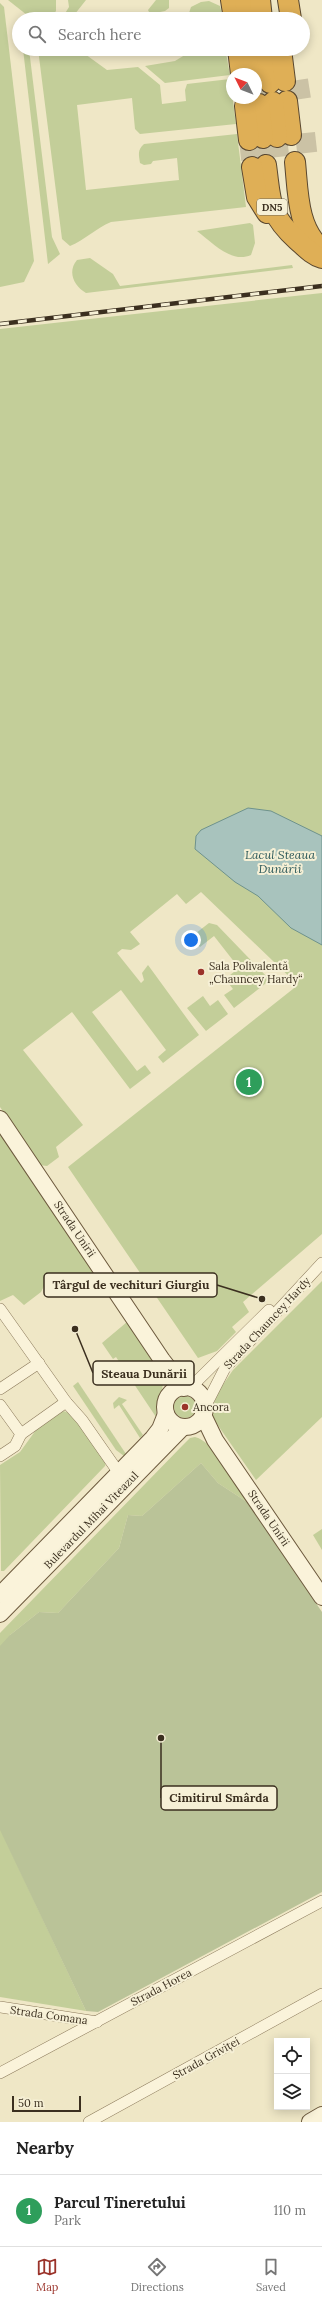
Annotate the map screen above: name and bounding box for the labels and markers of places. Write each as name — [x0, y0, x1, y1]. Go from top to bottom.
place label: Sala Polivalentă „Chauncey Hardy“ — [209, 959, 303, 986]
marker: Sala Polivalentă „Chauncey Hardy“ — [196, 967, 206, 977]
pin: 1 — [236, 1067, 262, 1097]
callout: Târgul de vechituri Giurgiu — [44, 1273, 217, 1297]
callout: Steaua Dunării — [93, 1361, 194, 1385]
place label: Ancora — [192, 1400, 229, 1414]
marker: Ancora — [180, 1402, 190, 1412]
callout: Cimitirul Smârda — [161, 1786, 277, 1810]

